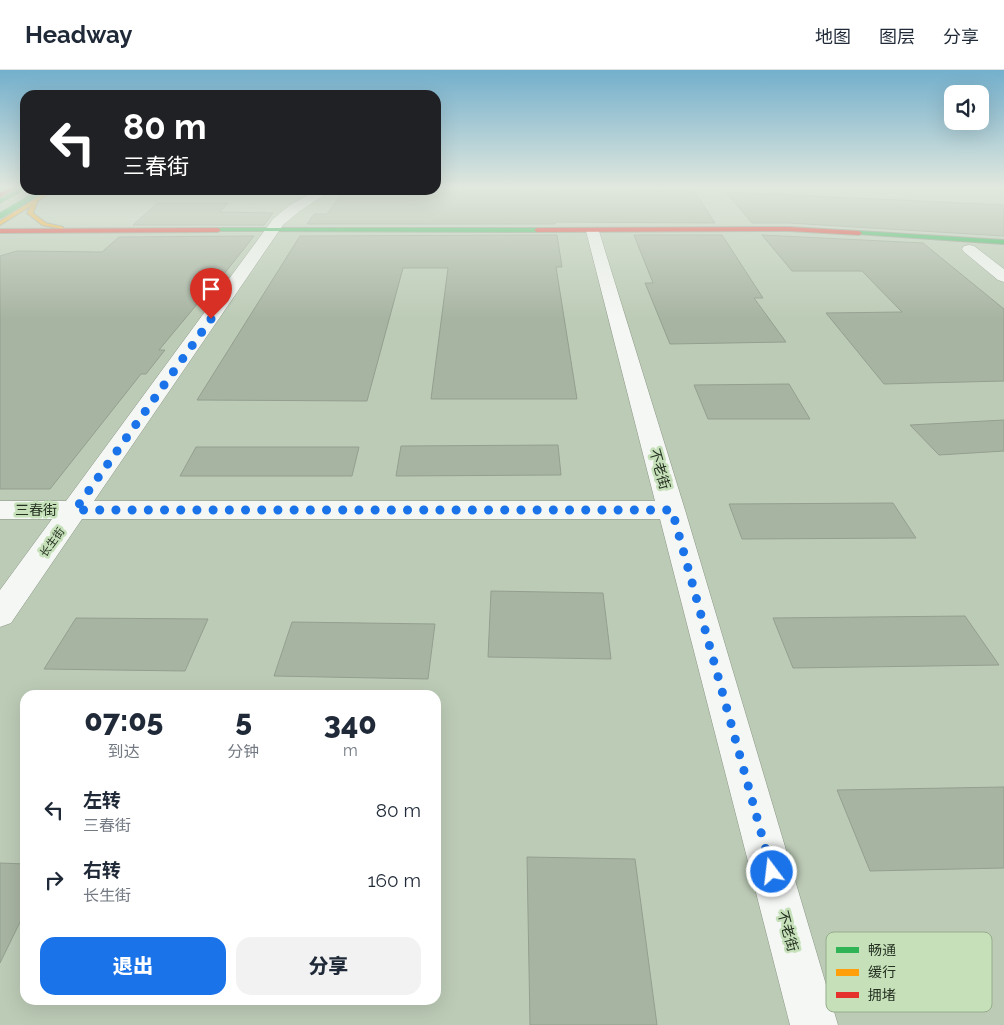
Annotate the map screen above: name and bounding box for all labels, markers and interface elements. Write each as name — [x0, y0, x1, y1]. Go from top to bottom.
text: Headway — [25, 20, 133, 49]
text: 地图 — [815, 26, 851, 47]
text: 图层 — [879, 26, 915, 47]
text: 分享 — [943, 26, 979, 47]
map controls — [944, 85, 989, 130]
button: sound — [944, 85, 989, 130]
text: 80 m — [123, 106, 207, 147]
icon: left — [40, 110, 105, 175]
text: 三春街 — [123, 153, 189, 179]
pin — [190, 268, 232, 319]
icon: arrive — [197, 275, 225, 303]
street label: 不老街 — [647, 447, 673, 491]
street label: 三春街 — [15, 502, 57, 518]
street label: 长生街 — [37, 525, 67, 559]
text: 07:05 — [84, 703, 163, 738]
text: 5 — [235, 703, 252, 738]
text: 340 — [324, 706, 377, 741]
text: m — [343, 741, 358, 760]
text: 到达 — [108, 742, 140, 761]
text: 分钟 — [228, 742, 260, 761]
text: 左转 — [83, 789, 121, 811]
icon: left — [40, 796, 68, 824]
text: 80 m — [376, 799, 421, 821]
text: 三春街 — [83, 816, 131, 835]
position arrow — [745, 845, 797, 897]
text: 右转 — [83, 859, 121, 881]
icon: right — [40, 866, 68, 894]
text: 160 m — [367, 869, 421, 891]
text: 长生街 — [83, 886, 131, 905]
street label: 不老街 — [775, 909, 801, 953]
legend — [826, 932, 992, 1012]
button: 退出 — [40, 937, 226, 995]
button: 分享 — [236, 937, 421, 995]
text: 畅通 — [868, 942, 896, 958]
text: 缓行 — [868, 964, 896, 980]
text: 拥堵 — [868, 987, 896, 1003]

